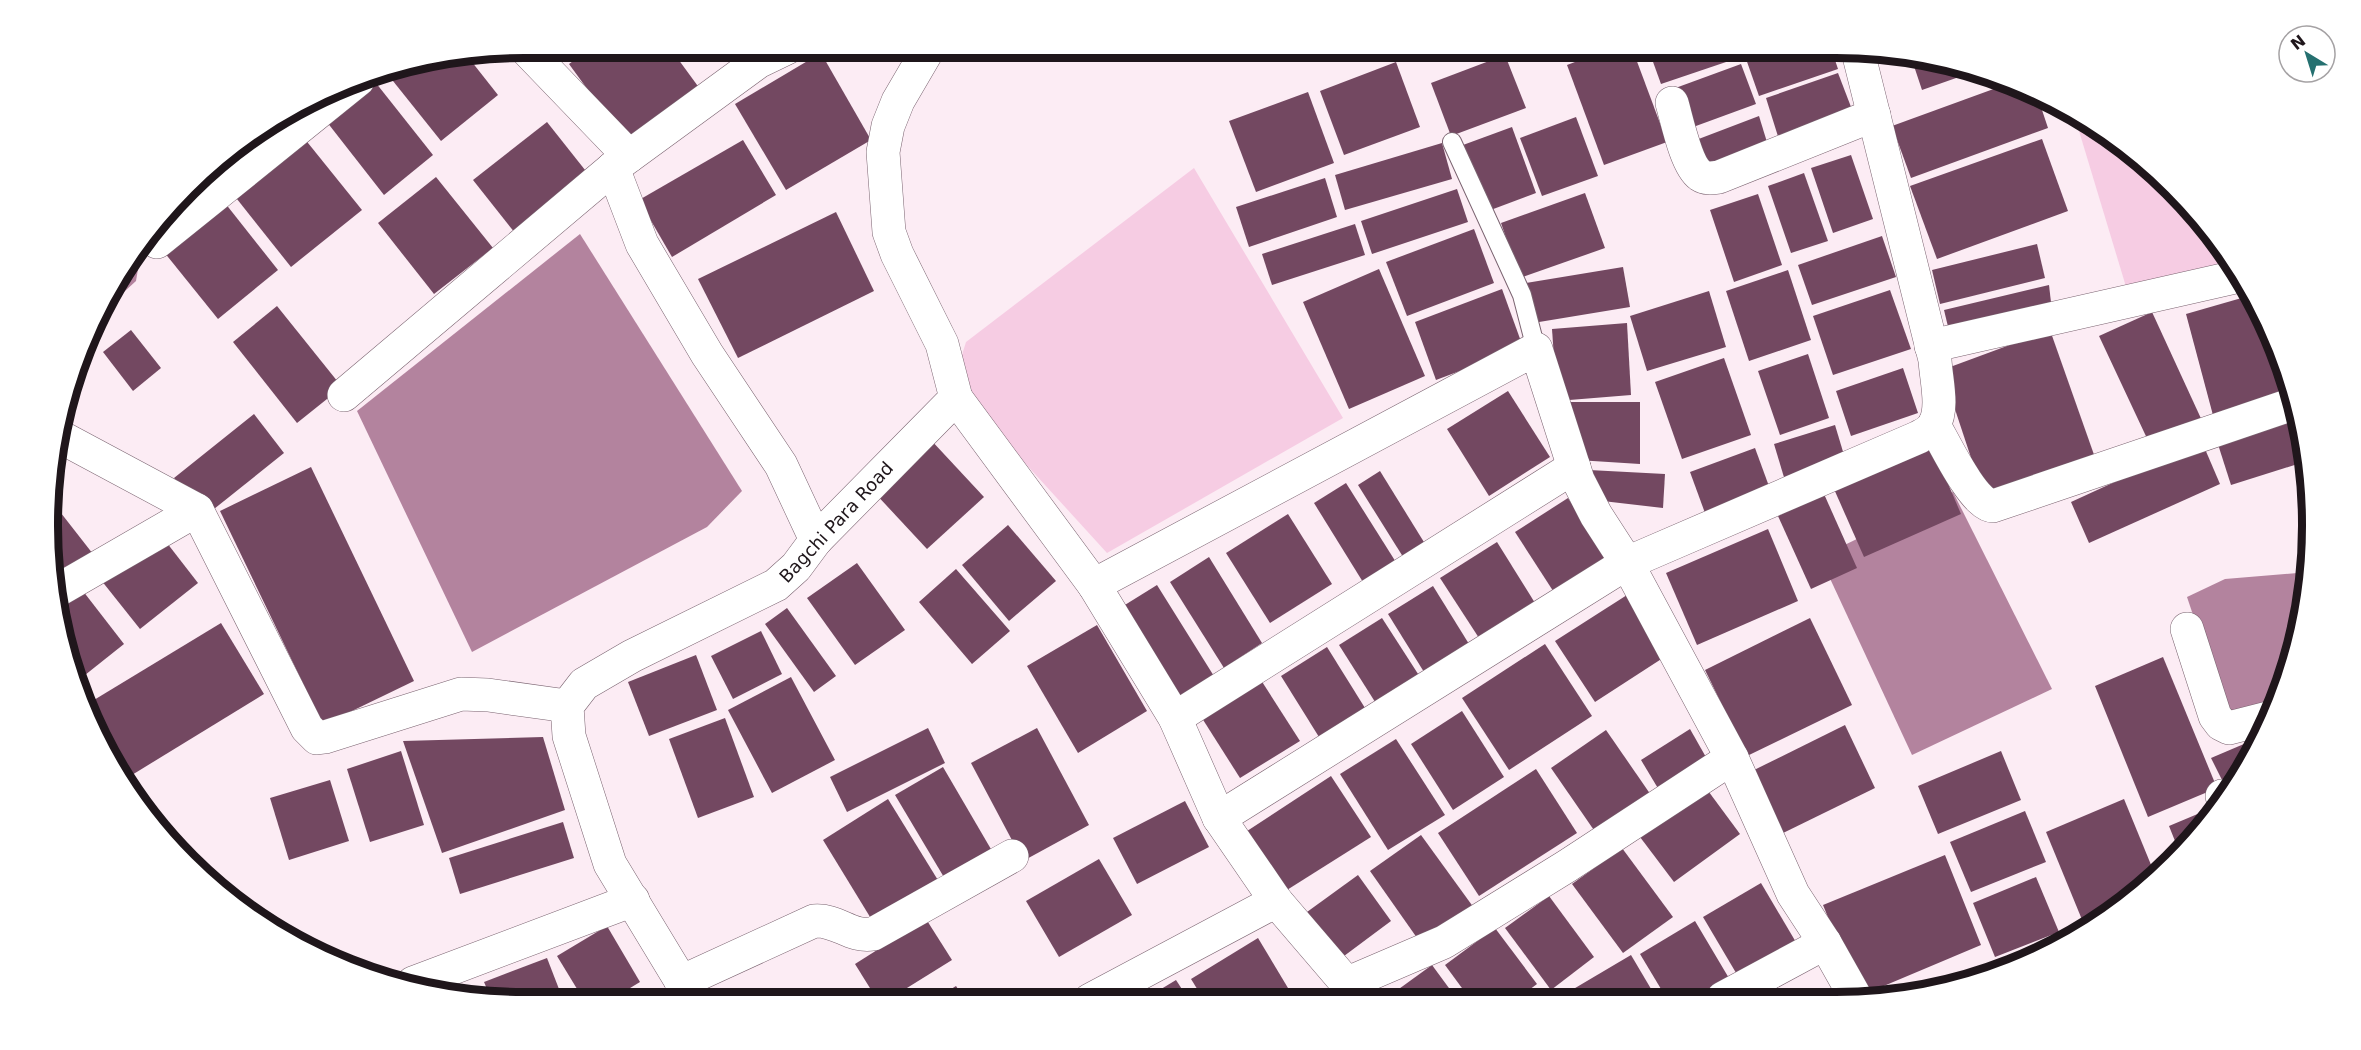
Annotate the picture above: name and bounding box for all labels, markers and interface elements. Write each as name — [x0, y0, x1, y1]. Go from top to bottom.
north arrow — [2277, 24, 2337, 84]
text: N — [2287, 31, 2309, 54]
street label: Bagchi Para Road — [775, 457, 897, 587]

